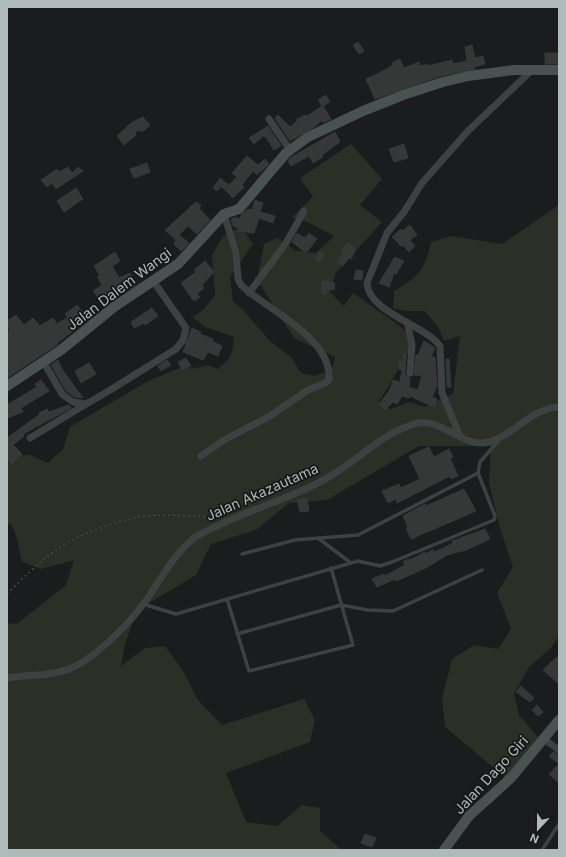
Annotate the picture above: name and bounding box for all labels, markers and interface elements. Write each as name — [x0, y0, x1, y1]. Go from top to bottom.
street label: Jalan Dalem Wangi — [63, 244, 174, 333]
street label: Jalan Akazautama — [203, 459, 321, 524]
street label: Jalan Dago Giri — [450, 732, 531, 817]
north arrow — [518, 809, 558, 849]
text: N — [528, 830, 541, 846]

